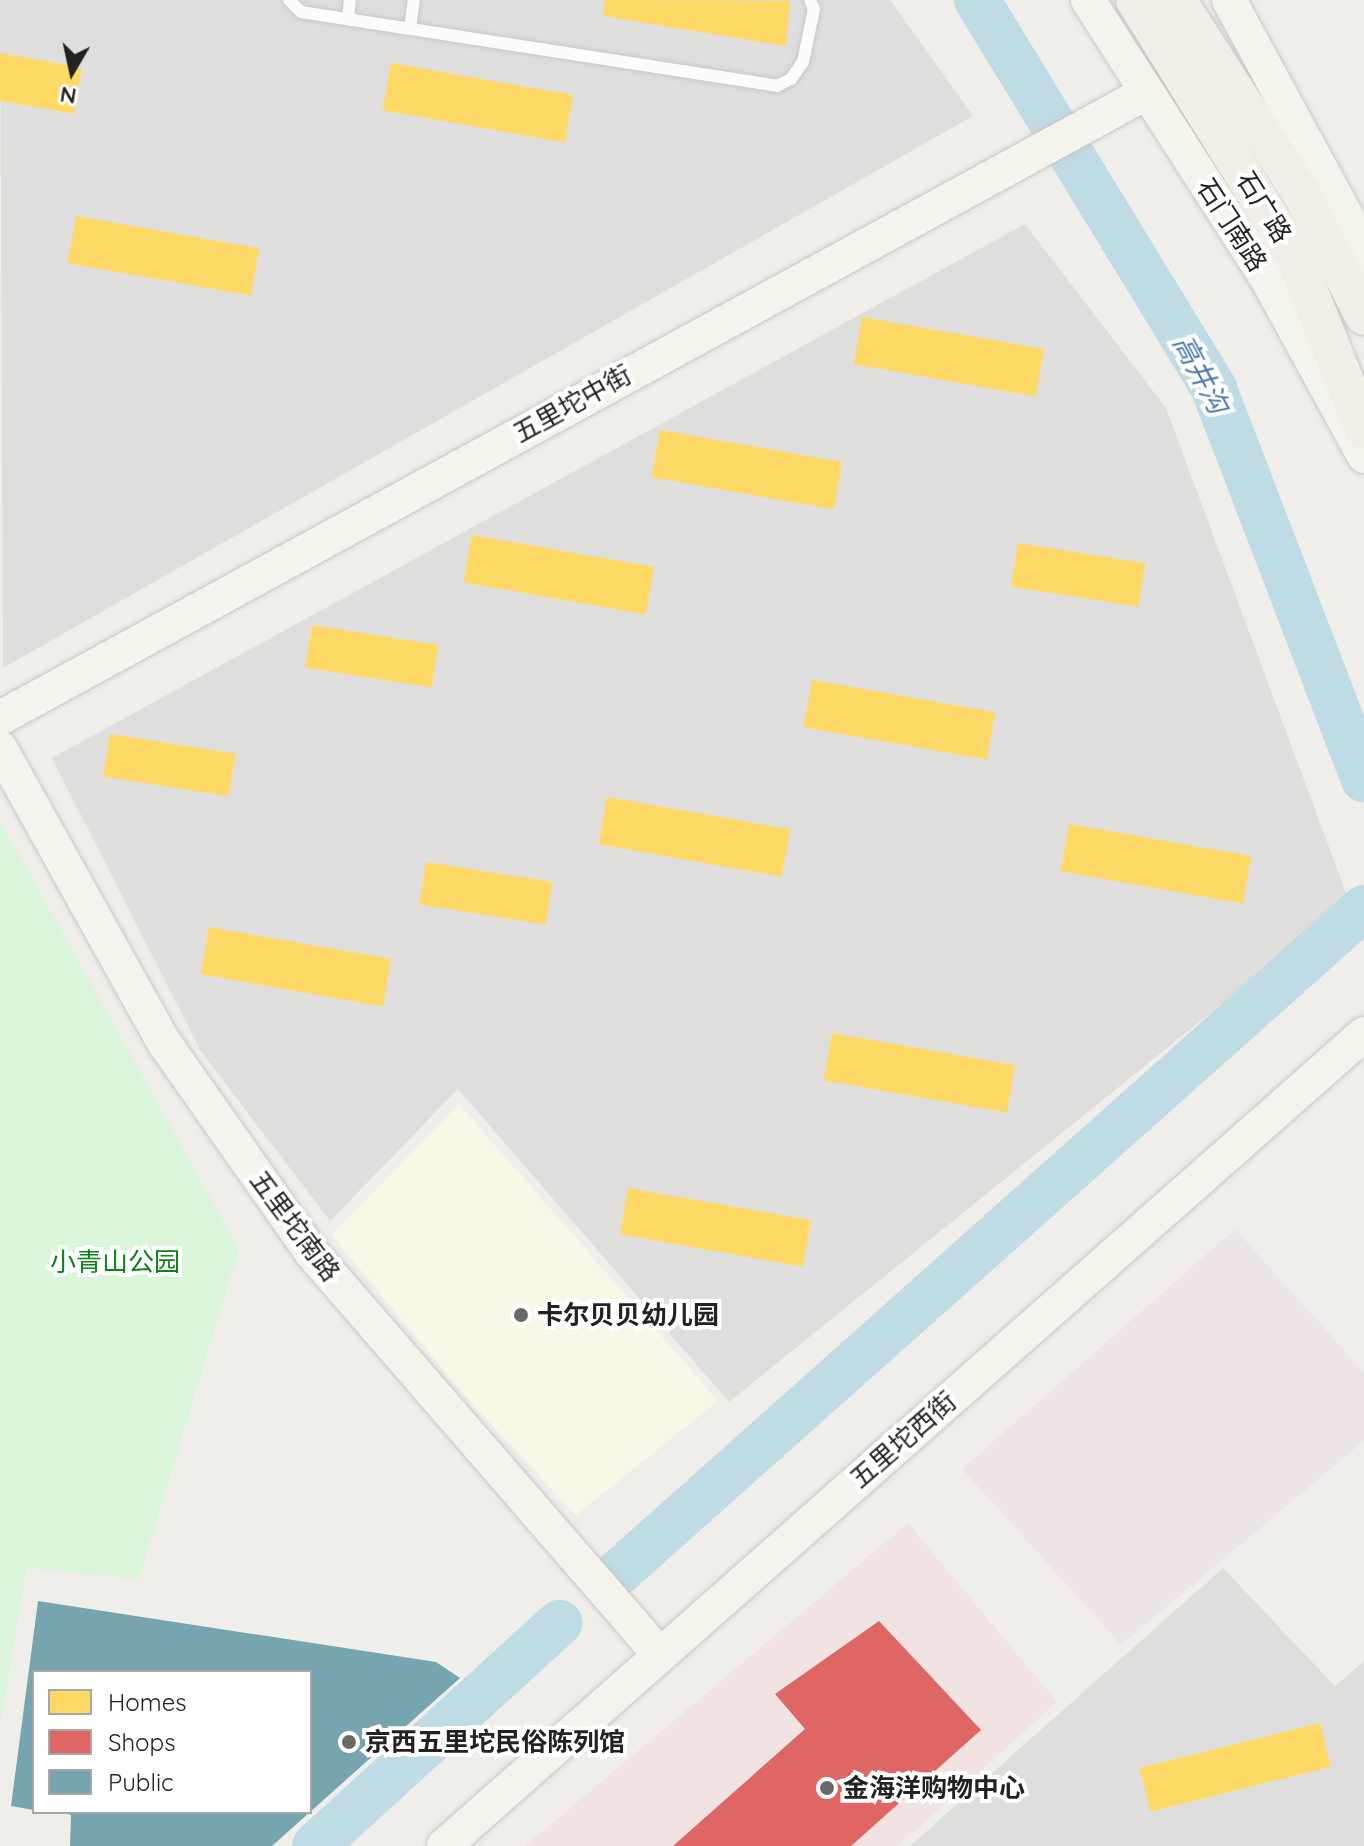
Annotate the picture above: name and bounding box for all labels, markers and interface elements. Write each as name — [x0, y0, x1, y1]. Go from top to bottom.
north arrow — [32, 32, 112, 112]
text: N — [58, 81, 78, 111]
street label: 石广路 — [1230, 166, 1298, 248]
street label: 石门南路 — [1191, 173, 1273, 277]
water label: 高井沟 — [1166, 329, 1236, 419]
street label: 五里坨中街 — [508, 359, 636, 449]
street label: 五里坨南路 — [243, 1165, 347, 1287]
park label: 小青山公园 — [50, 1246, 180, 1278]
place label: 卡尔贝贝幼儿园 — [537, 1299, 719, 1331]
marker: 卡尔贝贝幼儿园 — [512, 1306, 530, 1324]
street label: 五里坨西街 — [844, 1386, 962, 1494]
legend — [32, 1670, 312, 1814]
text: Homes — [108, 1687, 186, 1717]
place label: 京西五里坨民俗陈列馆 — [365, 1726, 625, 1758]
text: Shops — [108, 1727, 175, 1757]
marker: 京西五里坨民俗陈列馆 — [340, 1733, 358, 1751]
text: Public — [108, 1767, 173, 1797]
place label: 金海洋购物中心 — [843, 1772, 1025, 1804]
marker: 金海洋购物中心 — [818, 1779, 836, 1797]

